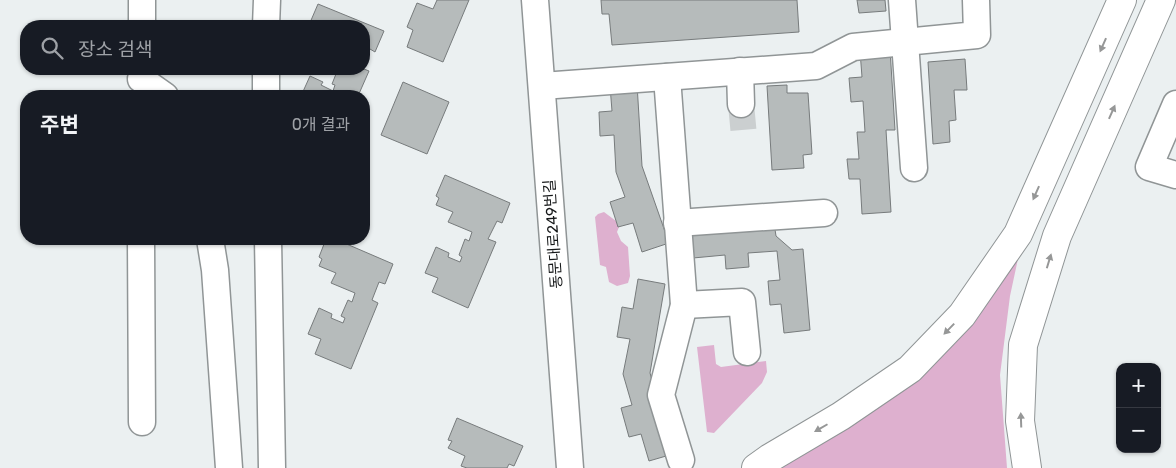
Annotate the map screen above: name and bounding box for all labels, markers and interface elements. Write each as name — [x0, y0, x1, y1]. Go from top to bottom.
search box — [20, 20, 370, 75]
icon: search — [38, 34, 66, 62]
text: 장소 검색 — [78, 38, 153, 61]
one-way arrow — [1098, 38, 1106, 52]
one-way arrow — [1108, 105, 1116, 119]
text: 주변 — [40, 112, 79, 137]
text: 0개 결과 — [292, 115, 350, 134]
street label: 동문대로249번길 — [540, 179, 566, 289]
one-way arrow — [1032, 186, 1040, 200]
one-way arrow — [1045, 254, 1053, 269]
one-way arrow — [943, 323, 955, 335]
map controls — [1116, 363, 1161, 453]
button: + — [1116, 363, 1161, 408]
button: − — [1116, 408, 1161, 453]
one-way arrow — [1017, 411, 1025, 427]
one-way arrow — [814, 424, 829, 432]

